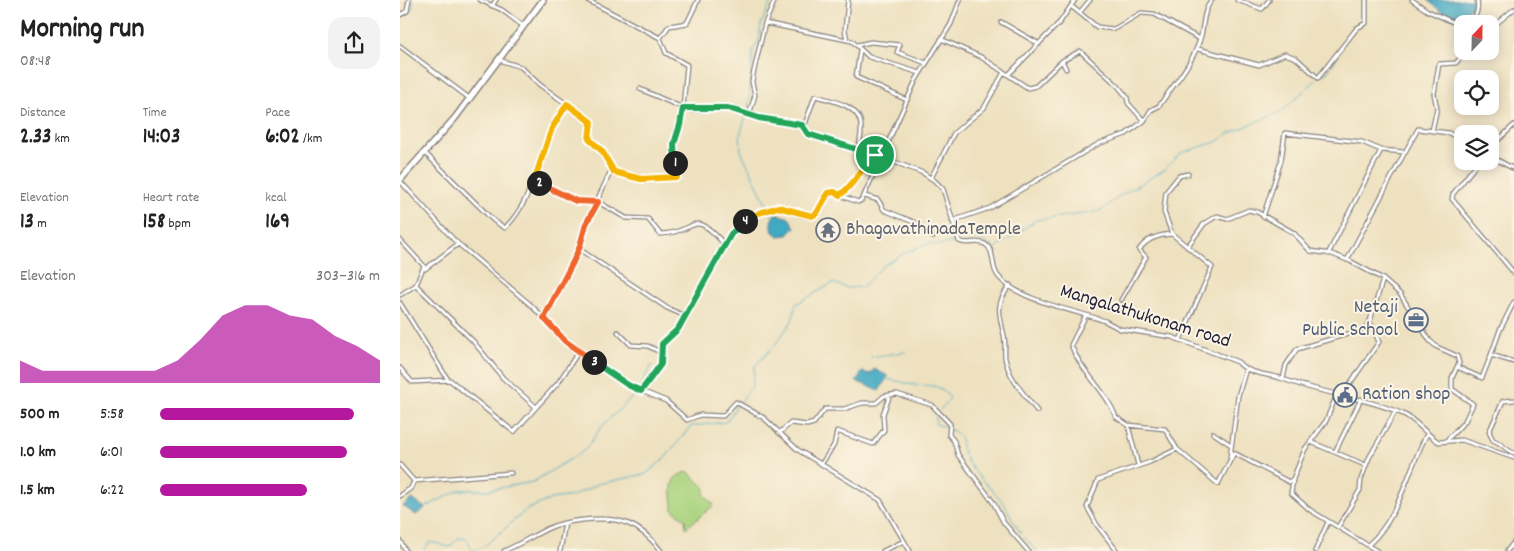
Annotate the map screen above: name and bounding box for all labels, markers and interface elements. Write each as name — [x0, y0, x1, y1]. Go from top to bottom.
text: Morning run — [20, 11, 144, 51]
north arrow — [1454, 15, 1499, 60]
map controls — [1454, 15, 1499, 170]
button: share — [328, 17, 380, 69]
text: 08:48 — [20, 50, 51, 73]
button: locate — [1454, 70, 1499, 115]
text: Distance — [20, 103, 66, 123]
text: Time — [143, 103, 167, 123]
text: Pace — [265, 103, 290, 123]
text: 2.33 — [20, 123, 51, 153]
text: 14:03 — [143, 123, 180, 153]
text: 6:02 — [265, 123, 300, 153]
button: layers — [1454, 125, 1499, 170]
text: km — [51, 129, 70, 149]
text: /km — [300, 129, 322, 149]
pin — [854, 134, 896, 176]
icon: arrive — [861, 141, 889, 169]
pin: 1 — [662, 150, 688, 176]
text: 1 — [674, 153, 677, 173]
pin: 2 — [526, 170, 552, 196]
text: 2 — [536, 173, 543, 193]
text: Elevation — [20, 188, 69, 208]
text: Heart rate — [143, 188, 199, 208]
text: kcal — [265, 188, 287, 208]
text: 13 — [20, 208, 34, 238]
text: 158 — [143, 208, 165, 238]
text: 169 — [265, 208, 290, 238]
pin: 4 — [732, 208, 758, 234]
text: 4 — [743, 211, 748, 231]
text: m — [34, 214, 47, 234]
text: bpm — [165, 214, 191, 234]
place label: BhagavathinadaTemple — [846, 216, 1021, 244]
temple icon: BhagavathinadaTemple — [815, 217, 841, 243]
text: Elevation — [20, 265, 76, 288]
text: 303–316 m — [316, 265, 380, 288]
street label: Mangalathukonam road — [1056, 278, 1234, 356]
place label: Netaji Public School — [1302, 294, 1398, 345]
office icon: Netaji Public School — [1403, 307, 1429, 333]
pin: 3 — [582, 350, 606, 374]
text: 3 — [591, 352, 598, 372]
place label: Ration shop — [1362, 381, 1451, 409]
public building icon: Ration shop — [1332, 382, 1358, 408]
text: 500 m — [20, 403, 60, 426]
text: 5:58 — [100, 403, 124, 426]
text: 1.0 km — [20, 441, 56, 464]
text: 6:01 — [100, 441, 123, 464]
text: 1.5 km — [20, 479, 55, 502]
text: 6:22 — [100, 479, 124, 502]

